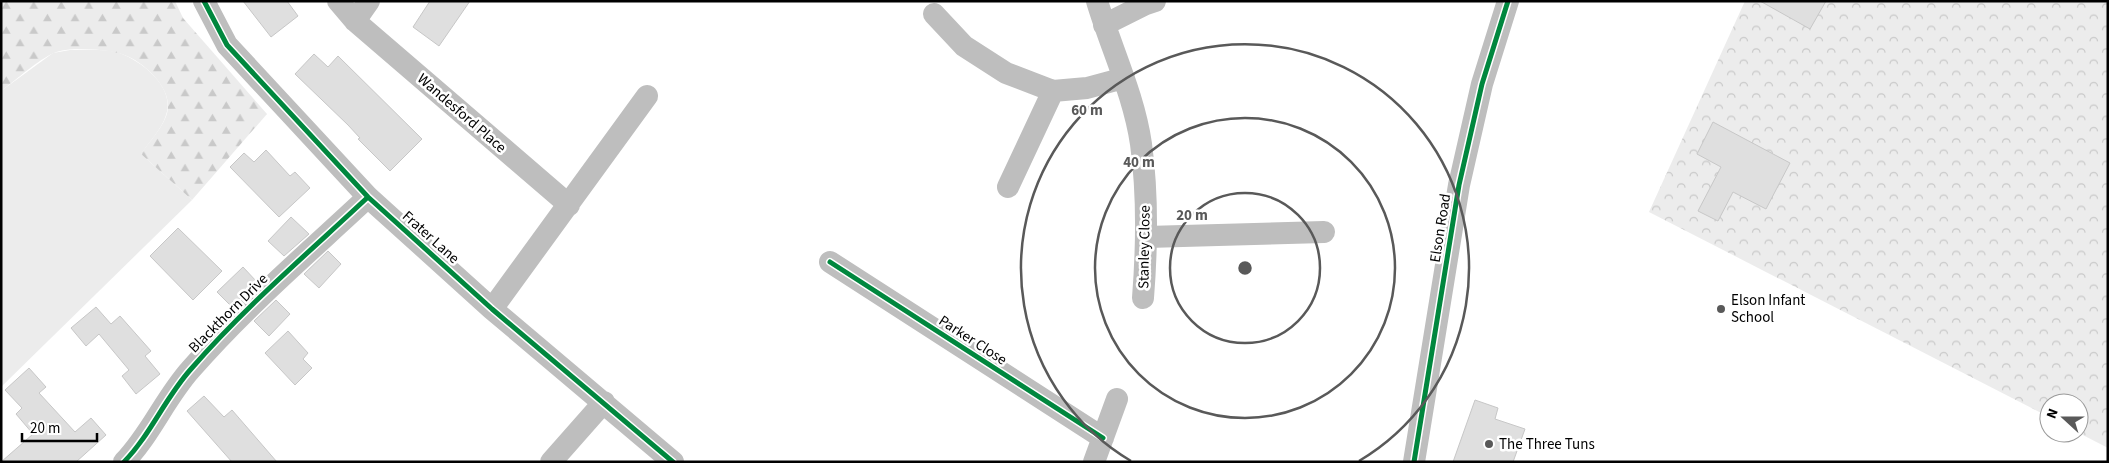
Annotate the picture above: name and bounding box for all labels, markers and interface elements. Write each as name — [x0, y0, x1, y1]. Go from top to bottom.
street label: Wandesford Place — [413, 69, 511, 158]
text: 60 m — [1071, 100, 1103, 121]
text: 40 m — [1123, 152, 1155, 173]
street label: Elson Road — [1425, 192, 1456, 264]
street label: Stanley Close — [1133, 205, 1156, 289]
text: 20 m — [1176, 205, 1208, 226]
street label: Frater Lane — [398, 206, 464, 269]
centre of rings — [1236, 259, 1254, 277]
street label: Blackthorn Drive — [184, 269, 273, 358]
place label: Elson Infant School — [1731, 290, 1805, 328]
marker: Elson Infant School — [1715, 303, 1727, 315]
street label: Parker Close — [934, 310, 1011, 370]
north arrow — [2039, 393, 2089, 443]
text: N — [2042, 406, 2064, 422]
scale bar — [22, 410, 98, 442]
text: 20 m — [30, 418, 60, 439]
place label: The Three Tuns — [1499, 434, 1595, 455]
marker: The Three Tuns — [1483, 438, 1495, 450]

